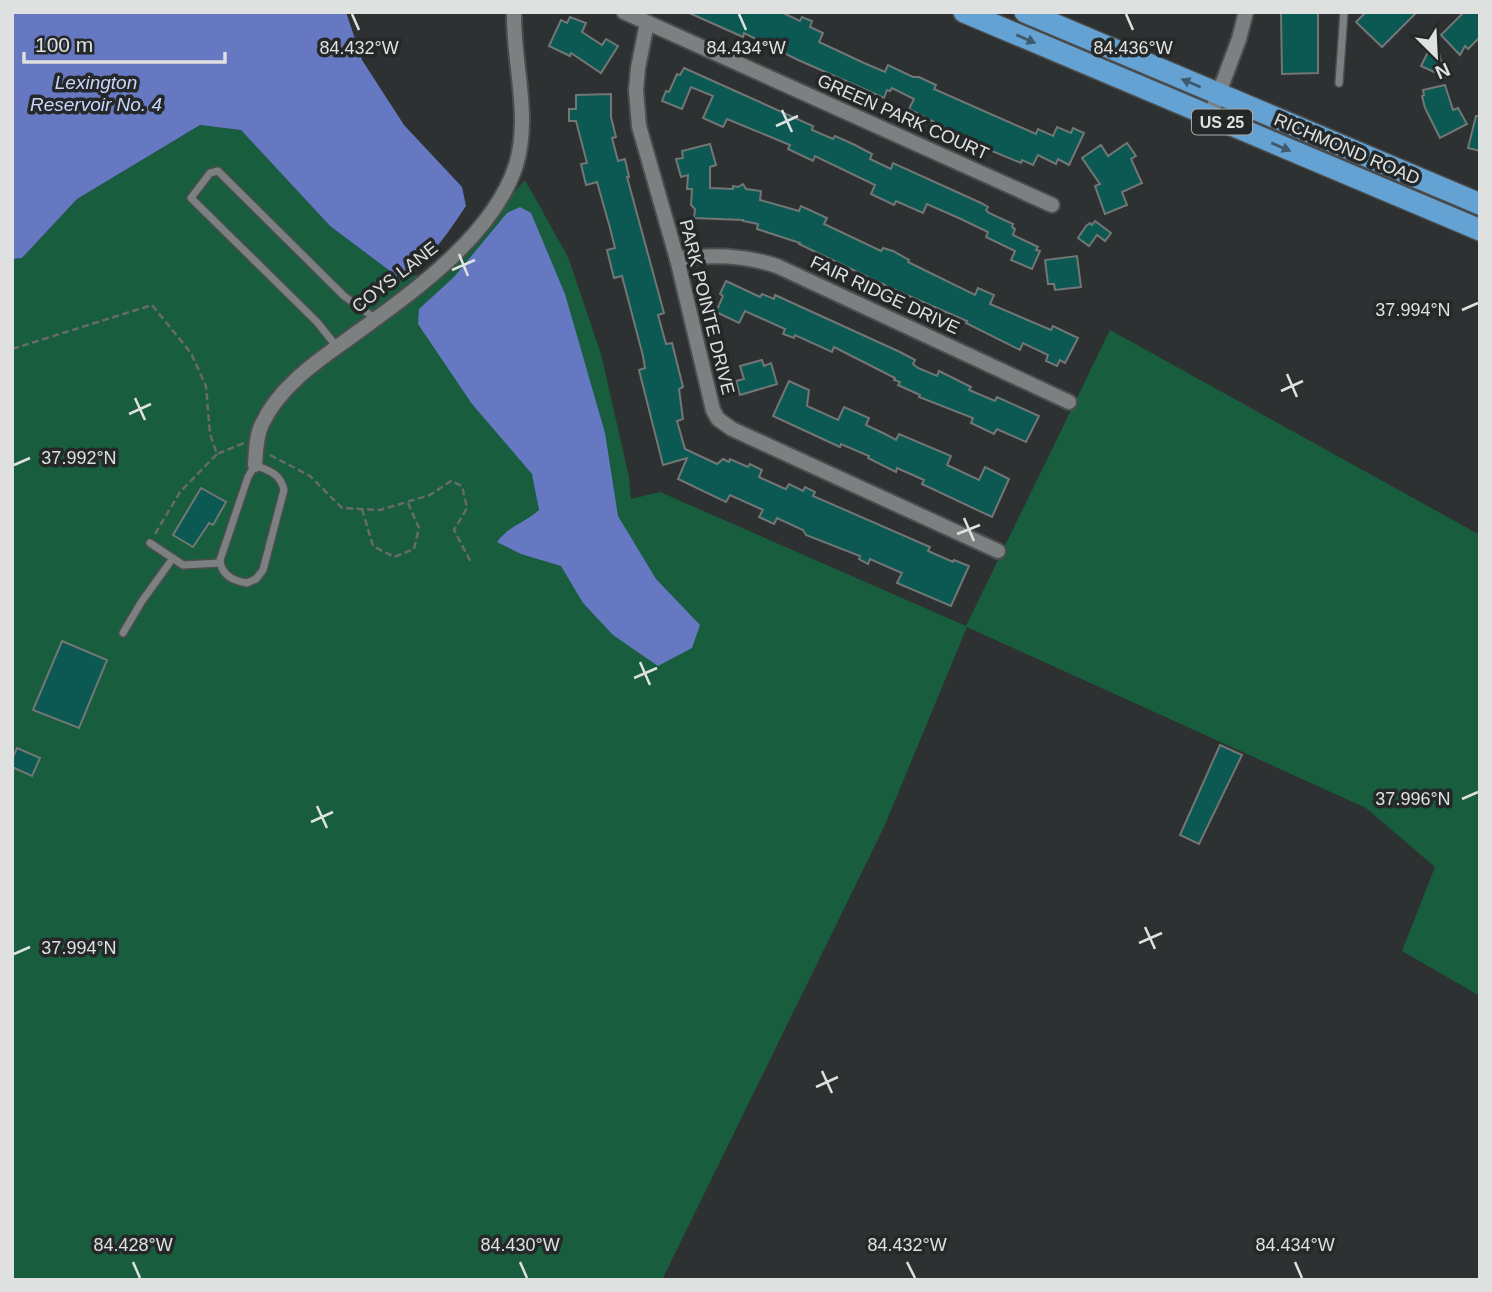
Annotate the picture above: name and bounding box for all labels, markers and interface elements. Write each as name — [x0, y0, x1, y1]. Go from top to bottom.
scale bar — [24, 21, 226, 65]
north arrow — [1401, 21, 1471, 91]
text: 100 m — [35, 33, 93, 56]
one-way arrow — [1016, 34, 1037, 45]
text: 84.432°W — [319, 38, 399, 58]
text: 84.434°W — [706, 38, 786, 58]
text: 84.436°W — [1093, 38, 1173, 58]
text: N — [1432, 59, 1453, 83]
street label: GREEN PARK COURT — [814, 70, 992, 164]
water label: Lexington Reservoir No. 4 — [30, 72, 162, 115]
one-way arrow — [1181, 77, 1201, 89]
street label: RICHMOND ROAD — [1271, 109, 1423, 189]
road number: US 25 — [1192, 110, 1252, 134]
one-way arrow — [1271, 141, 1292, 152]
street label: PARK POINTE DRIVE — [676, 217, 738, 397]
street label: COYS LANE — [348, 237, 442, 317]
street label: FAIR RIDGE DRIVE — [807, 252, 963, 338]
text: 37.994°N — [1375, 300, 1451, 320]
text: 37.992°N — [41, 448, 117, 468]
text: 37.996°N — [1375, 789, 1451, 809]
text: 37.994°N — [41, 938, 117, 958]
text: 84.428°W — [93, 1235, 173, 1255]
text: 84.430°W — [480, 1235, 560, 1255]
text: 84.432°W — [867, 1235, 947, 1255]
text: 84.434°W — [1255, 1235, 1335, 1255]

